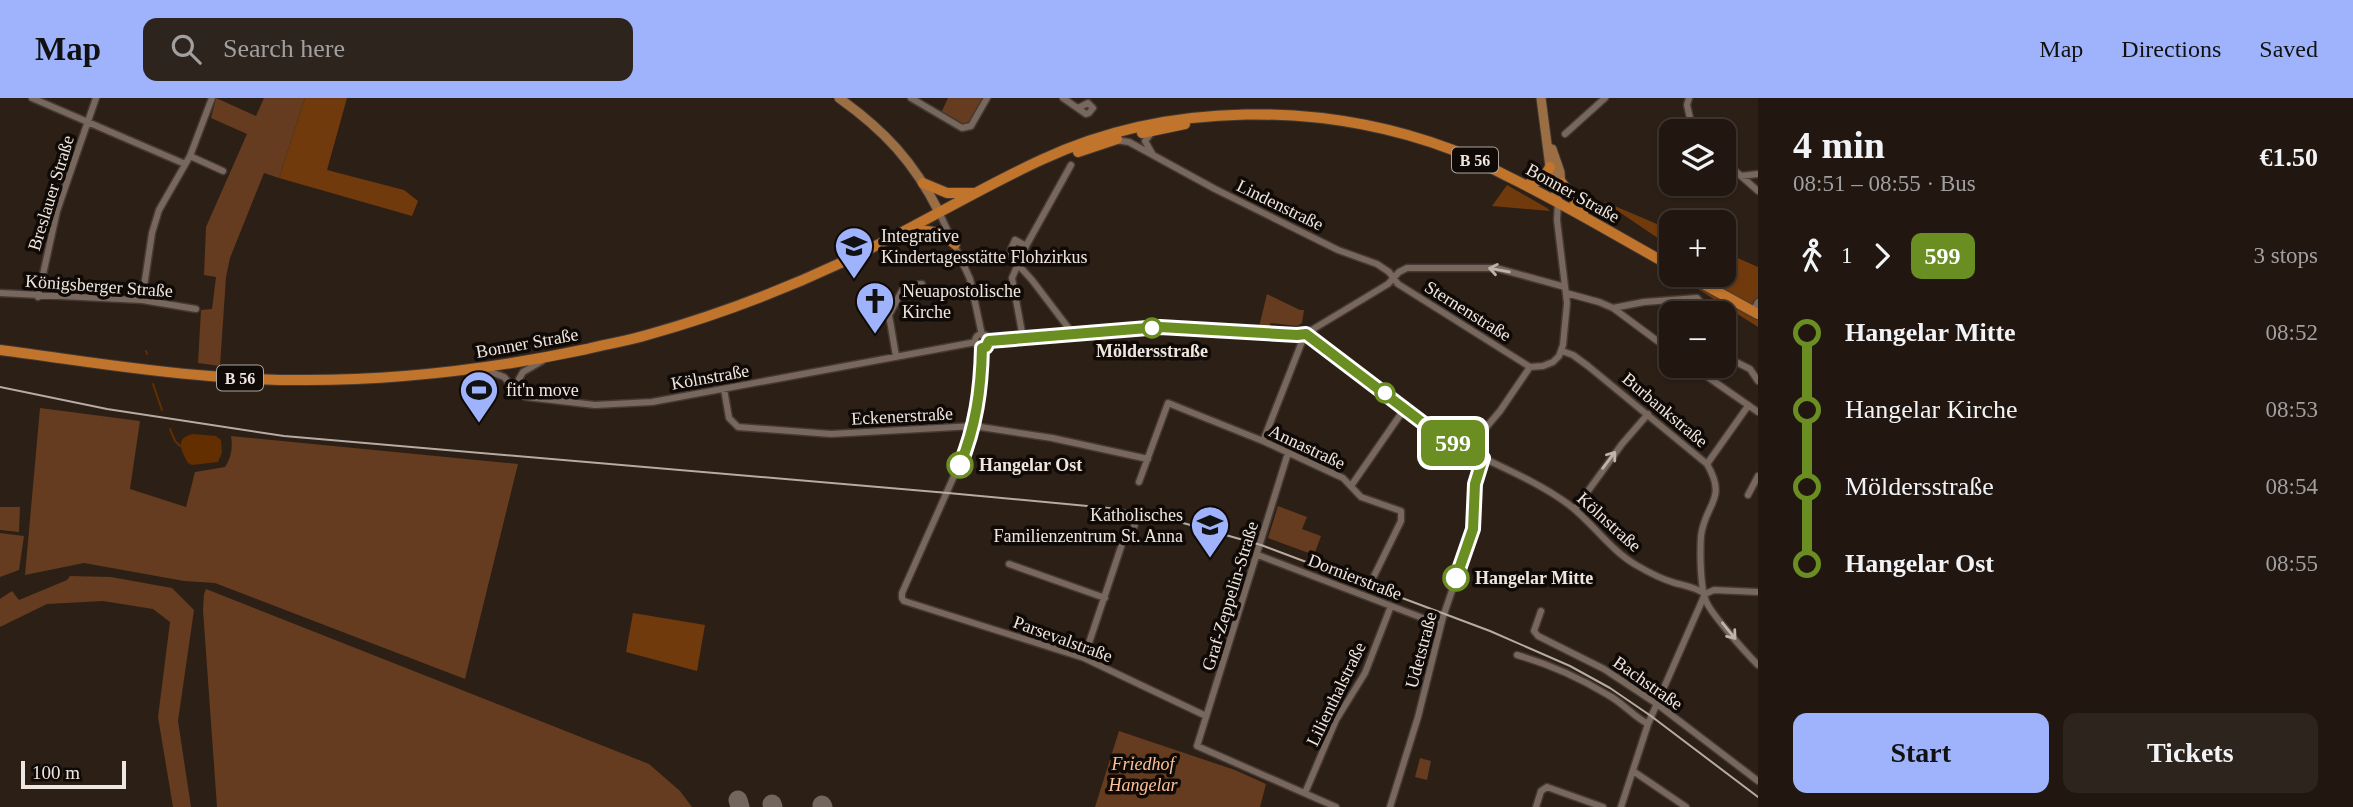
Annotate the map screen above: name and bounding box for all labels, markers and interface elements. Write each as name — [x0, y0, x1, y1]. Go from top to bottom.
search box — [143, 18, 633, 81]
icon: search — [167, 30, 205, 68]
text: Map — [35, 31, 101, 67]
text: Search here — [223, 34, 345, 63]
text: Map — [2039, 36, 2083, 62]
text: Directions — [2121, 36, 2221, 62]
text: Saved — [2259, 36, 2318, 62]
map controls — [1659, 119, 1736, 378]
button: layers — [1659, 119, 1736, 196]
text: 4 min — [1793, 124, 1885, 166]
street label: Breslauer Straße — [24, 133, 78, 253]
text: €1.50 — [2260, 143, 2318, 172]
road number: B 56 — [1452, 148, 1498, 172]
street label: Bonner Straße — [1523, 159, 1623, 227]
text: 08:51 – 08:55 · Bus — [1793, 171, 1976, 196]
street label: Lindenstraße — [1233, 175, 1327, 235]
button: + — [1659, 210, 1736, 287]
school or university icon: Integrative Kindertagesstätte Flohzirkus — [833, 225, 875, 280]
place label: Integrative Kindertagesstätte Flohzirkus — [881, 226, 1087, 267]
icon: walk — [1793, 237, 1831, 275]
icon: forward — [1863, 237, 1901, 275]
text: 1 — [1841, 243, 1853, 268]
text: 599 — [1925, 243, 1961, 269]
text: 3 stops — [2253, 243, 2318, 268]
one-way arrow — [1488, 263, 1511, 276]
street label: Königsberger Straße — [24, 271, 174, 301]
street label: Sternenstraße — [1421, 277, 1515, 345]
church icon: Neuapostolische Kirche — [854, 280, 896, 335]
place label: Neuapostolische Kirche — [902, 281, 1021, 322]
button: − — [1659, 301, 1736, 378]
marker: Möldersstraße — [1142, 318, 1162, 338]
text: Hangelar Mitte — [1845, 318, 2016, 347]
text: 08:52 — [2266, 320, 2318, 345]
street label: Bonner Straße — [474, 324, 580, 362]
place label: Möldersstraße — [1096, 341, 1208, 361]
street label: Kölnstraße — [669, 360, 751, 394]
road number: B 56 — [217, 366, 263, 390]
sports icon: fit'n move — [458, 369, 500, 424]
street label: Burbankstraße — [1618, 369, 1712, 451]
place label: fit'n move — [506, 380, 579, 400]
unlabelled marker — [1375, 383, 1395, 403]
text: Hangelar Kirche — [1845, 395, 2018, 424]
text: 08:53 — [2266, 397, 2318, 422]
street label: Eckenerstraße — [851, 403, 953, 429]
line badge: 599 — [1413, 420, 1493, 466]
street label: Annastraße — [1266, 421, 1348, 473]
text: 599 — [1435, 430, 1471, 456]
one-way arrow — [1602, 451, 1617, 470]
marker: Hangelar Ost — [947, 452, 973, 478]
place label: Hangelar Ost — [979, 455, 1082, 475]
text: Möldersstraße — [1845, 472, 1994, 501]
text: 08:54 — [2266, 474, 2318, 499]
street label: Kölnstraße — [1573, 488, 1645, 556]
school or university icon: Katholisches Familienzentrum St. Anna — [1189, 504, 1231, 559]
place label: Katholisches Familienzentrum St. Anna — [994, 505, 1183, 546]
street label: Graf-Zeppelin-Straße — [1198, 519, 1262, 673]
text: Hangelar Ost — [1845, 549, 1994, 578]
street label: Dornierstraße — [1305, 550, 1405, 604]
text: 08:55 — [2266, 551, 2318, 576]
marker: Hangelar Mitte — [1443, 565, 1469, 591]
place label: Hangelar Mitte — [1475, 568, 1593, 588]
street label: Udetstraße — [1401, 610, 1441, 690]
street label: Parsevalstraße — [1011, 612, 1115, 666]
one-way arrow — [1722, 621, 1737, 639]
street label: Lilienthalstraße — [1302, 639, 1370, 749]
street label: Bachstraße — [1610, 652, 1686, 714]
button: Start — [1793, 713, 2049, 793]
button: Tickets — [2063, 713, 2318, 793]
park label: Friedhof Hangelar — [1108, 754, 1178, 795]
scale bar — [21, 758, 126, 790]
text: 100 m — [32, 762, 80, 783]

